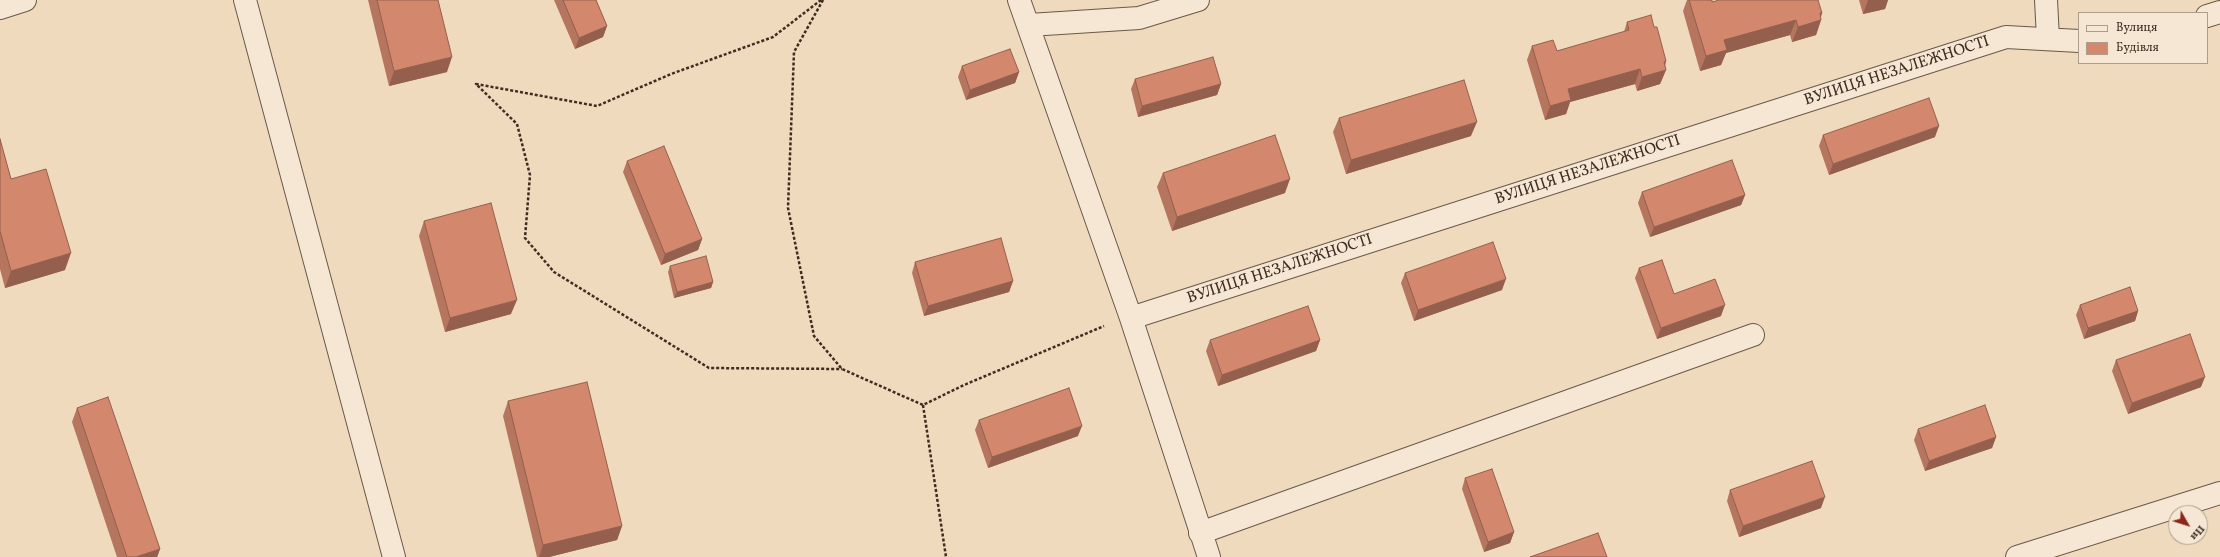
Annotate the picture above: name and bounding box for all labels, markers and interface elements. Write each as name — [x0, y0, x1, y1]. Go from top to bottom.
legend — [2078, 12, 2208, 64]
text: Вулиця — [2116, 20, 2157, 36]
street label: ВУЛИЦЯ НЕЗАЛЕЖНОСТІ — [1802, 33, 1992, 111]
text: Будівля — [2116, 40, 2159, 56]
street label: ВУЛИЦЯ НЕЗАЛЕЖНОСТІ — [1493, 132, 1683, 210]
street label: ВУЛИЦЯ НЕЗАЛЕЖНОСТІ — [1185, 231, 1375, 309]
north arrow — [2168, 505, 2208, 545]
text: Пн — [2186, 521, 2208, 543]

